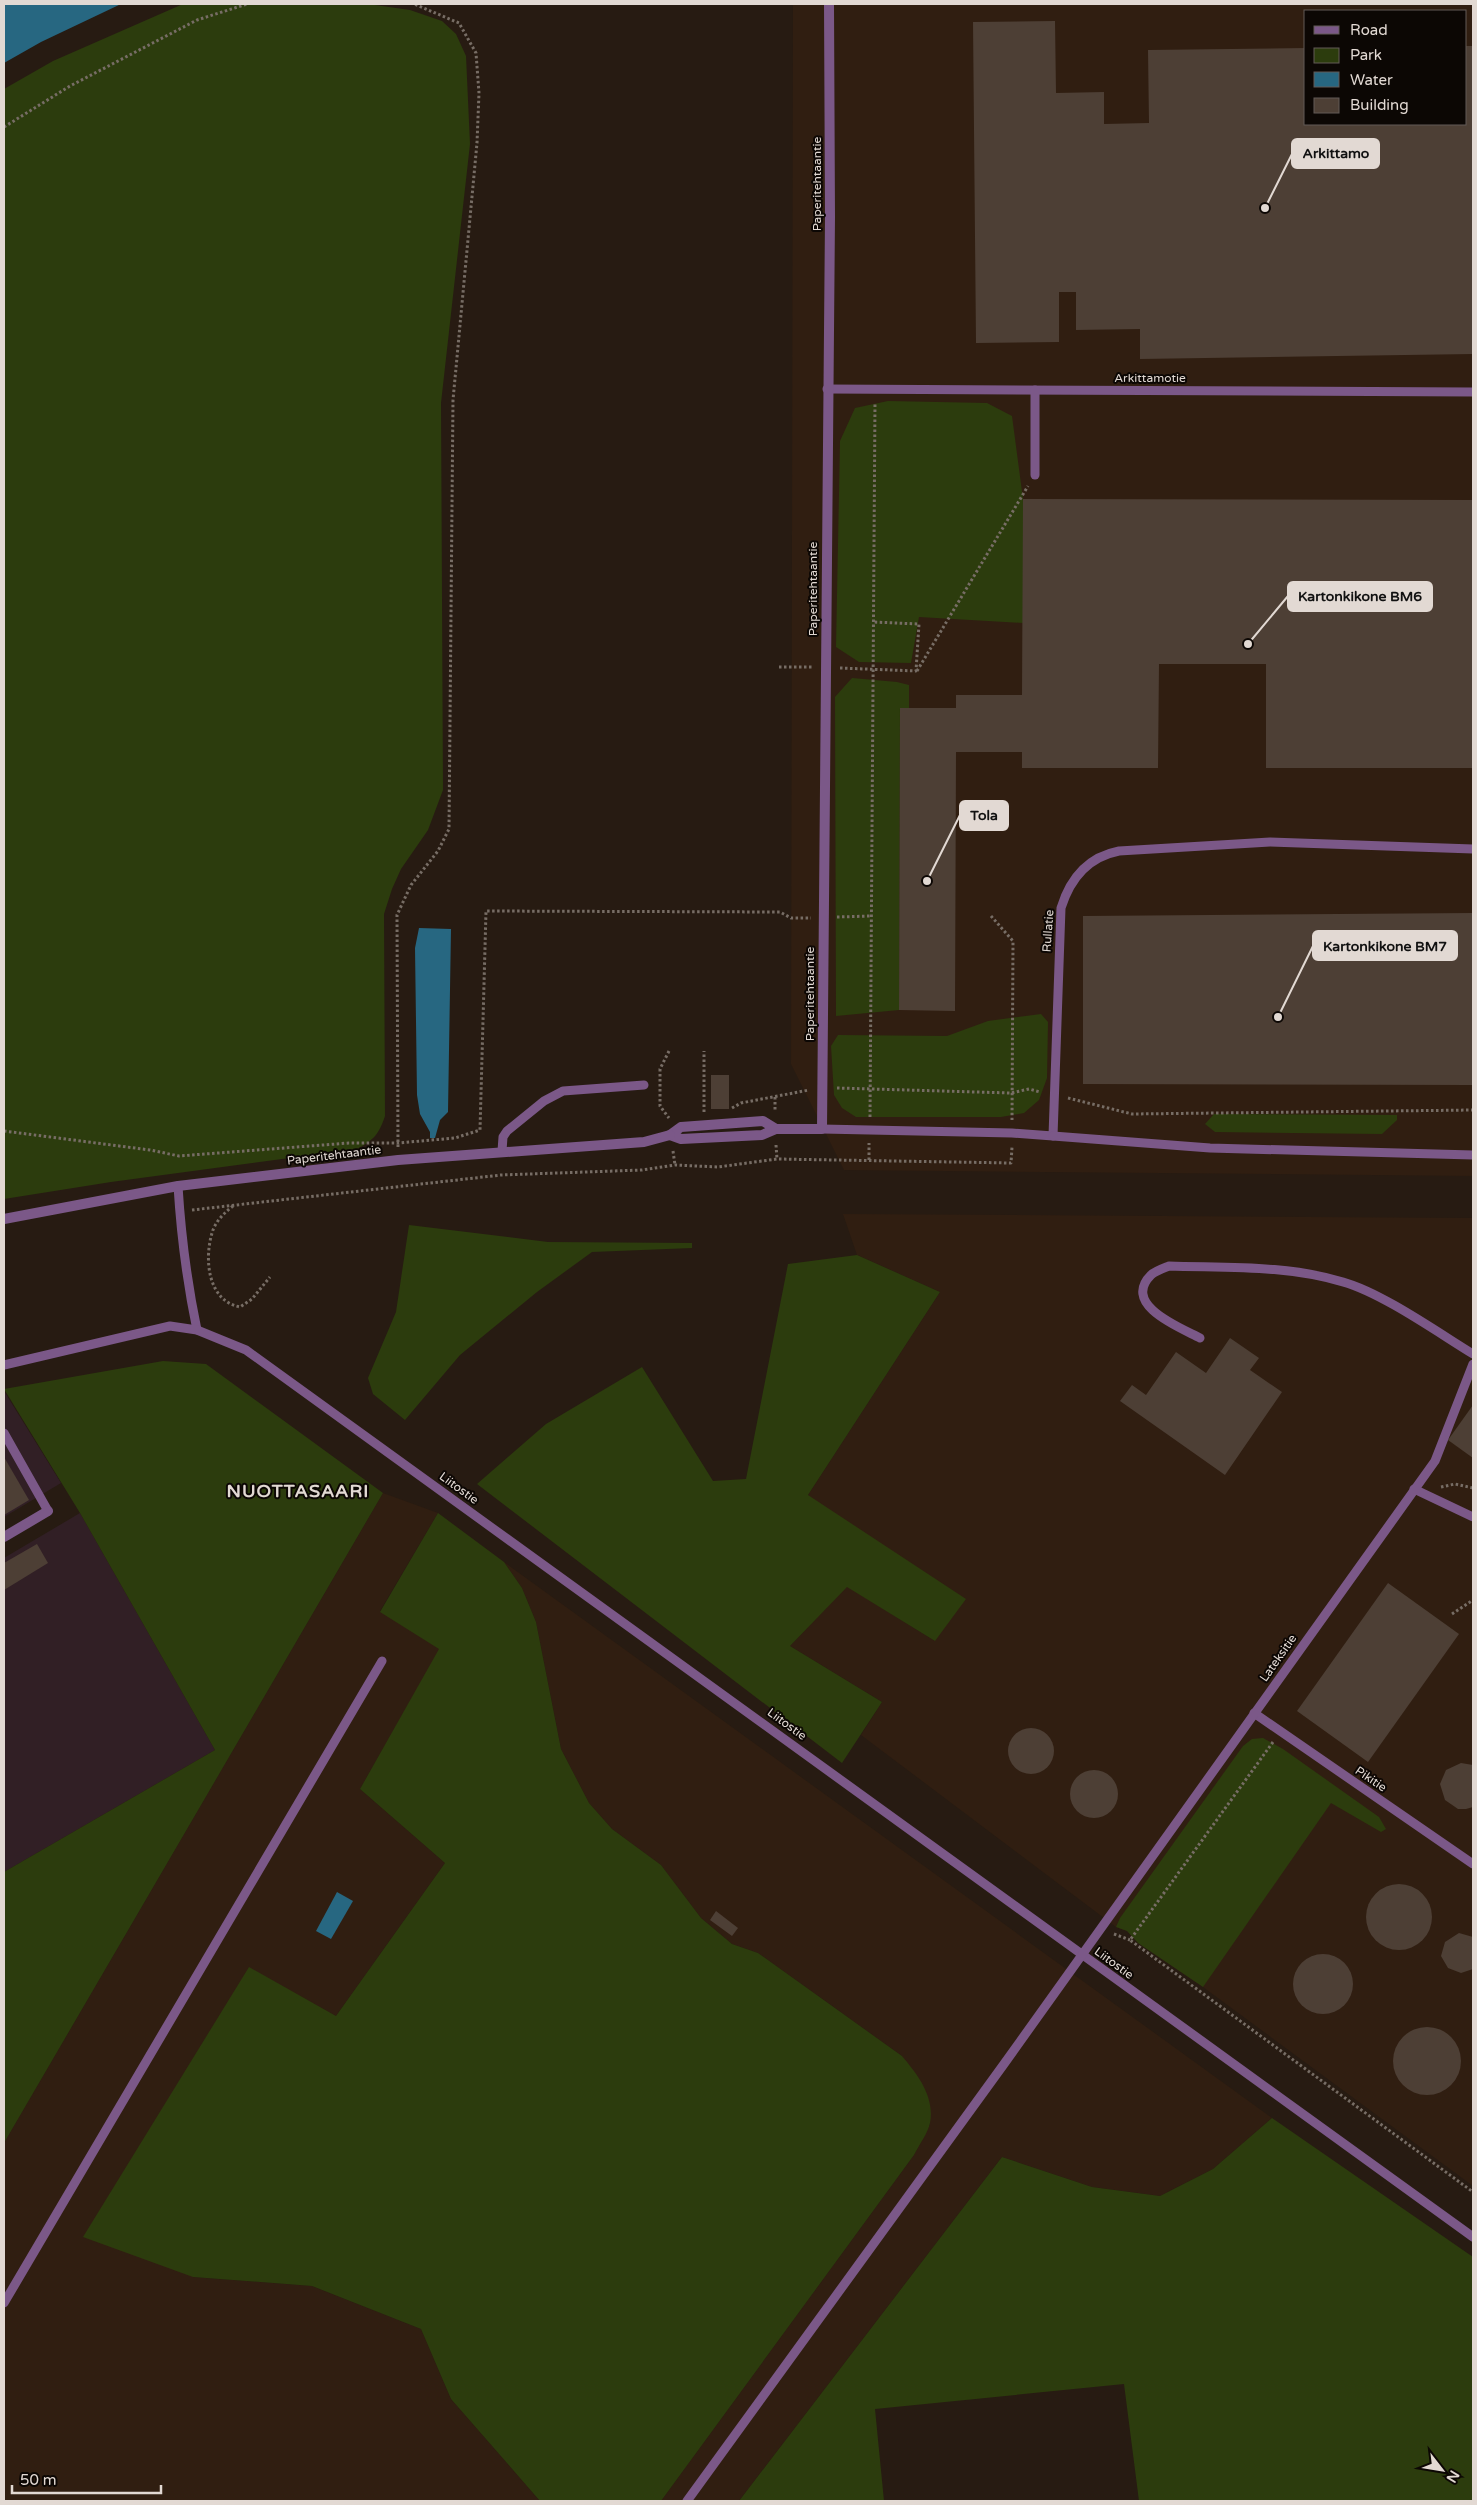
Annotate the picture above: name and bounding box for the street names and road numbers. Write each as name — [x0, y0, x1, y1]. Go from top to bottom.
street label: Paperitehtaantie — [810, 137, 824, 231]
street label: Arkittamotie — [1114, 371, 1186, 385]
street label: Paperitehtaantie — [806, 542, 820, 636]
street label: Rullatie — [1040, 909, 1056, 953]
street label: Paperitehtaantie — [803, 947, 817, 1041]
street label: Paperitehtaantie — [286, 1142, 382, 1168]
street label: Liitostie — [437, 1469, 481, 1507]
street label: Lateksitie — [1257, 1632, 1299, 1684]
street label: Liitostie — [765, 1705, 809, 1743]
street label: Pikitie — [1353, 1763, 1390, 1795]
street label: Liitostie — [1092, 1944, 1136, 1982]

